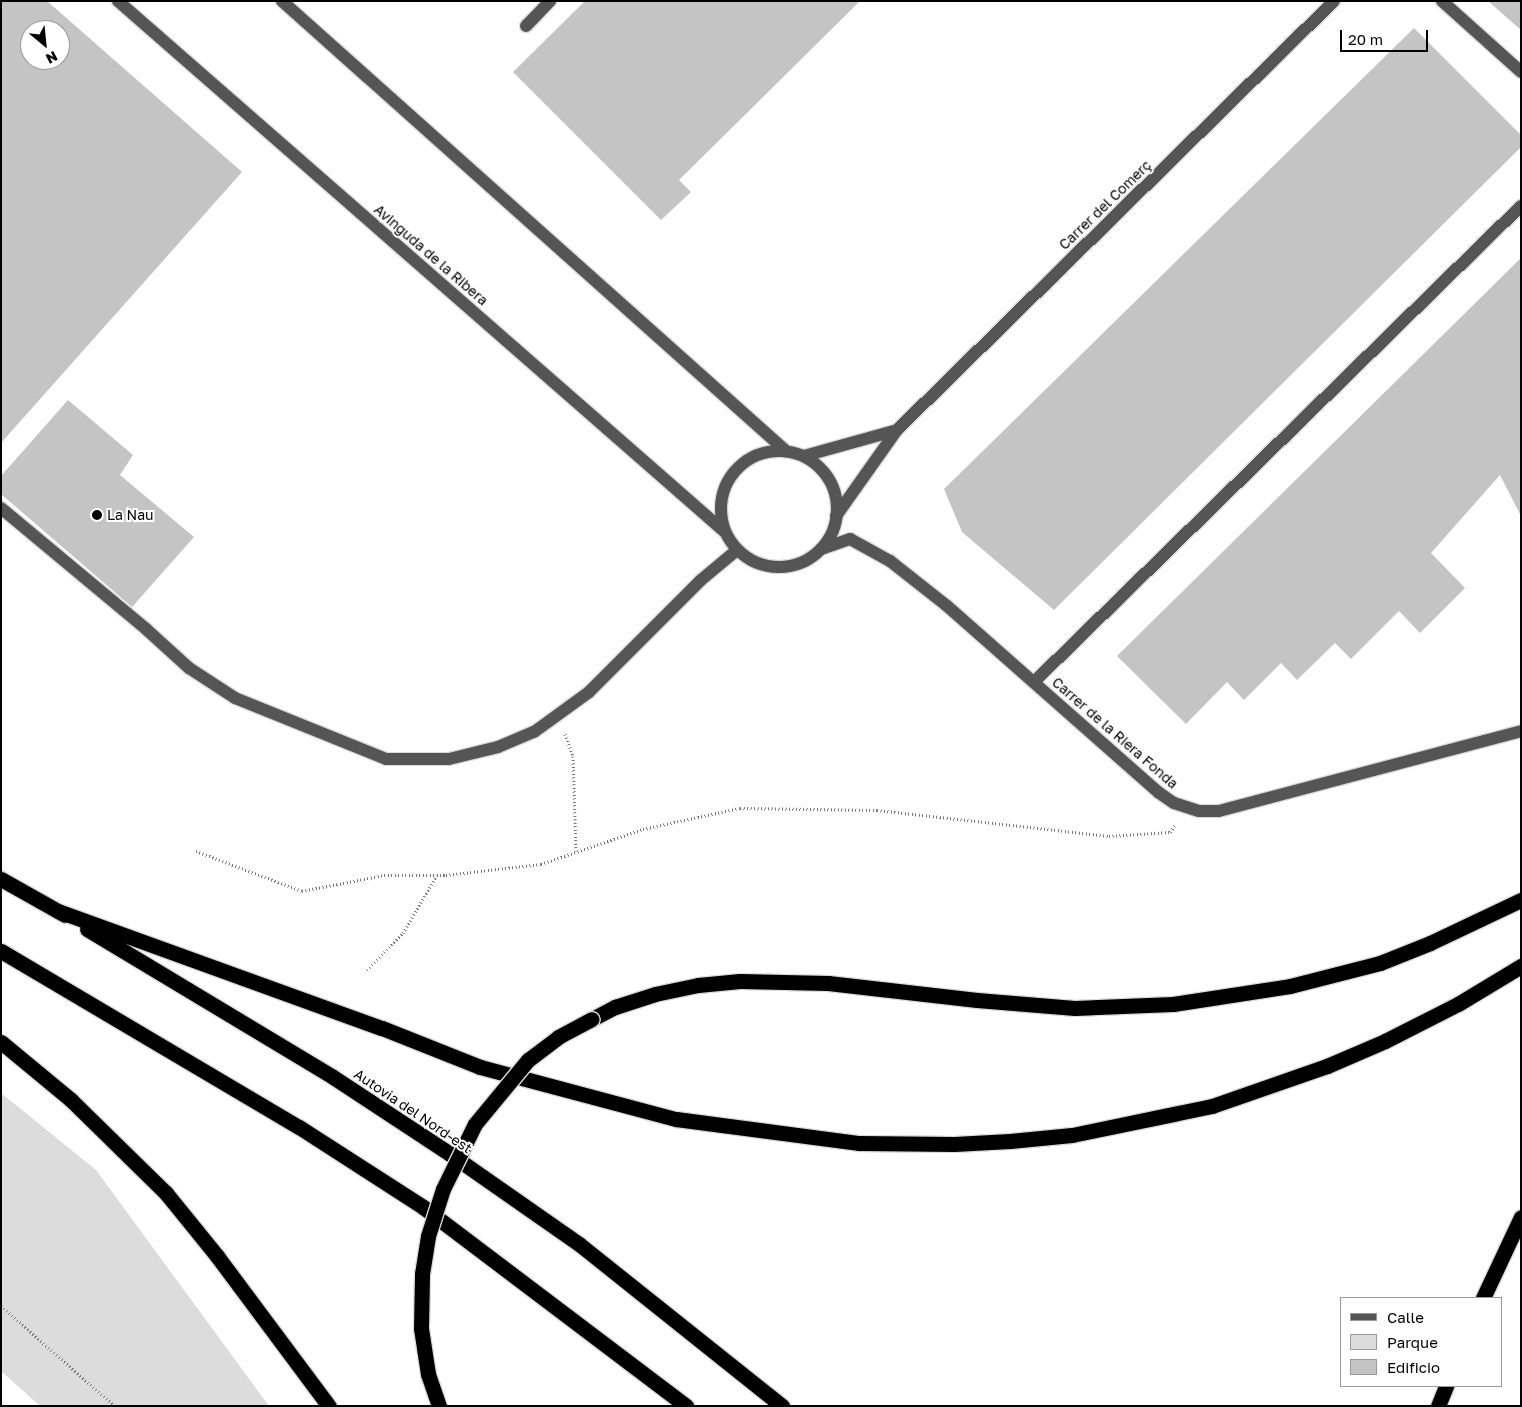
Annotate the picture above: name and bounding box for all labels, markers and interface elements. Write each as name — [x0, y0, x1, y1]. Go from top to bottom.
north arrow — [20, 20, 70, 70]
scale bar — [1342, 20, 1430, 52]
text: 20 m — [1348, 30, 1383, 48]
text: N — [43, 48, 61, 68]
street label: Carrer del Comerç — [1056, 157, 1154, 253]
street label: Avinguda de la Ribera — [371, 201, 491, 309]
place label: La Nau — [107, 507, 154, 523]
marker: La Nau — [91, 509, 103, 521]
street label: Carrer de la Riera Fonda — [1049, 674, 1181, 792]
street label: Autovia del Nord-est — [351, 1065, 475, 1157]
legend — [1340, 1297, 1502, 1387]
text: Calle — [1387, 1308, 1424, 1326]
text: Parque — [1387, 1333, 1438, 1351]
text: Edificio — [1387, 1358, 1440, 1376]

